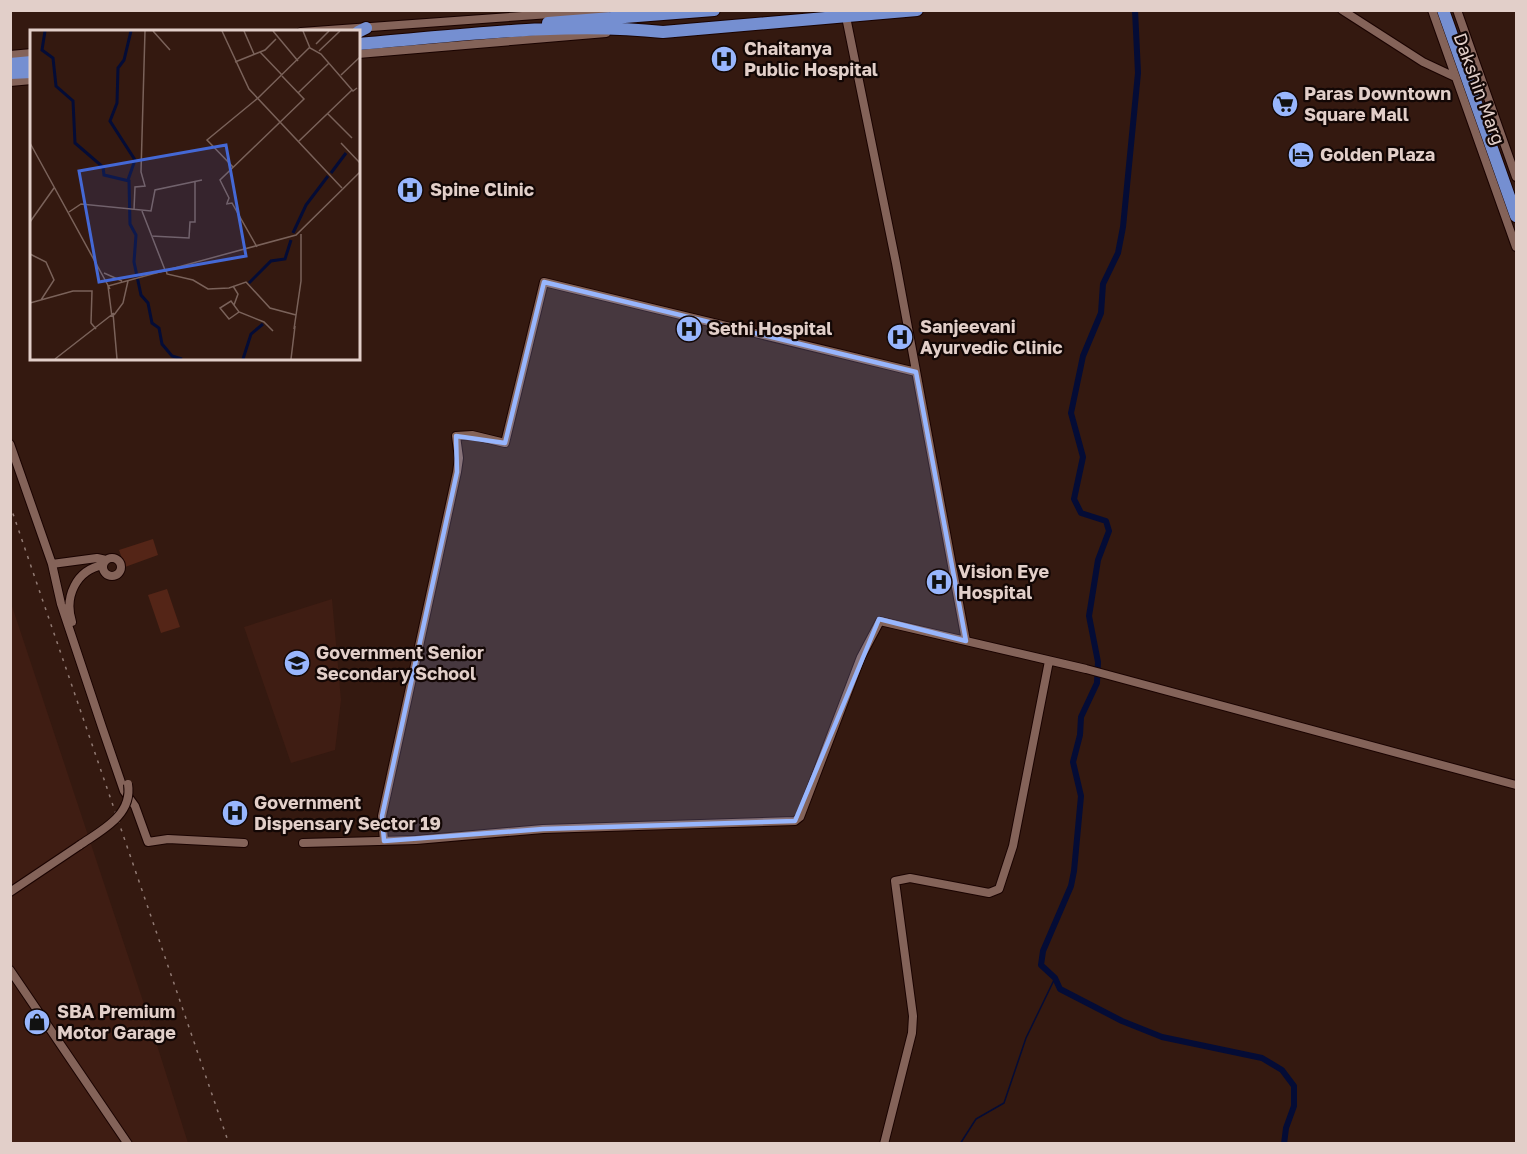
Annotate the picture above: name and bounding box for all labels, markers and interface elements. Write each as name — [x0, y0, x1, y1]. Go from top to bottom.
inset map — [30, 30, 360, 360]
street label: Dakshin Marg — [1450, 30, 1510, 148]
place label: Chaitanya Public Hospital — [744, 37, 878, 80]
hospital icon: Chaitanya Public Hospital — [709, 44, 739, 74]
place label: Paras Downtown Square Mall — [1304, 82, 1451, 125]
supermarket icon: Paras Downtown Square Mall — [1270, 89, 1300, 119]
hotel icon: Golden Plaza — [1286, 140, 1316, 170]
place label: Golden Plaza — [1320, 143, 1435, 165]
hospital icon: Spine Clinic — [395, 175, 425, 205]
place label: Spine Clinic — [430, 178, 534, 200]
hospital icon: Sethi Hospital — [674, 314, 704, 344]
place label: Sanjeevani Ayurvedic Clinic — [920, 315, 1063, 358]
place label: Sethi Hospital — [708, 317, 832, 339]
hospital icon: Sanjeevani Ayurvedic Clinic — [885, 322, 915, 352]
place label: Vision Eye Hospital — [958, 560, 1049, 603]
hospital icon: Vision Eye Hospital — [924, 567, 954, 597]
place label: Government Senior Secondary School — [316, 641, 484, 684]
school or university icon: Government Senior Secondary School — [282, 648, 312, 678]
place label: Government Dispensary Sector 19 — [254, 791, 441, 834]
hospital icon: Government Dispensary Sector 19 — [220, 798, 250, 828]
place label: SBA Premium Motor Garage — [57, 1000, 176, 1043]
shop icon: SBA Premium Motor Garage — [22, 1007, 52, 1037]

